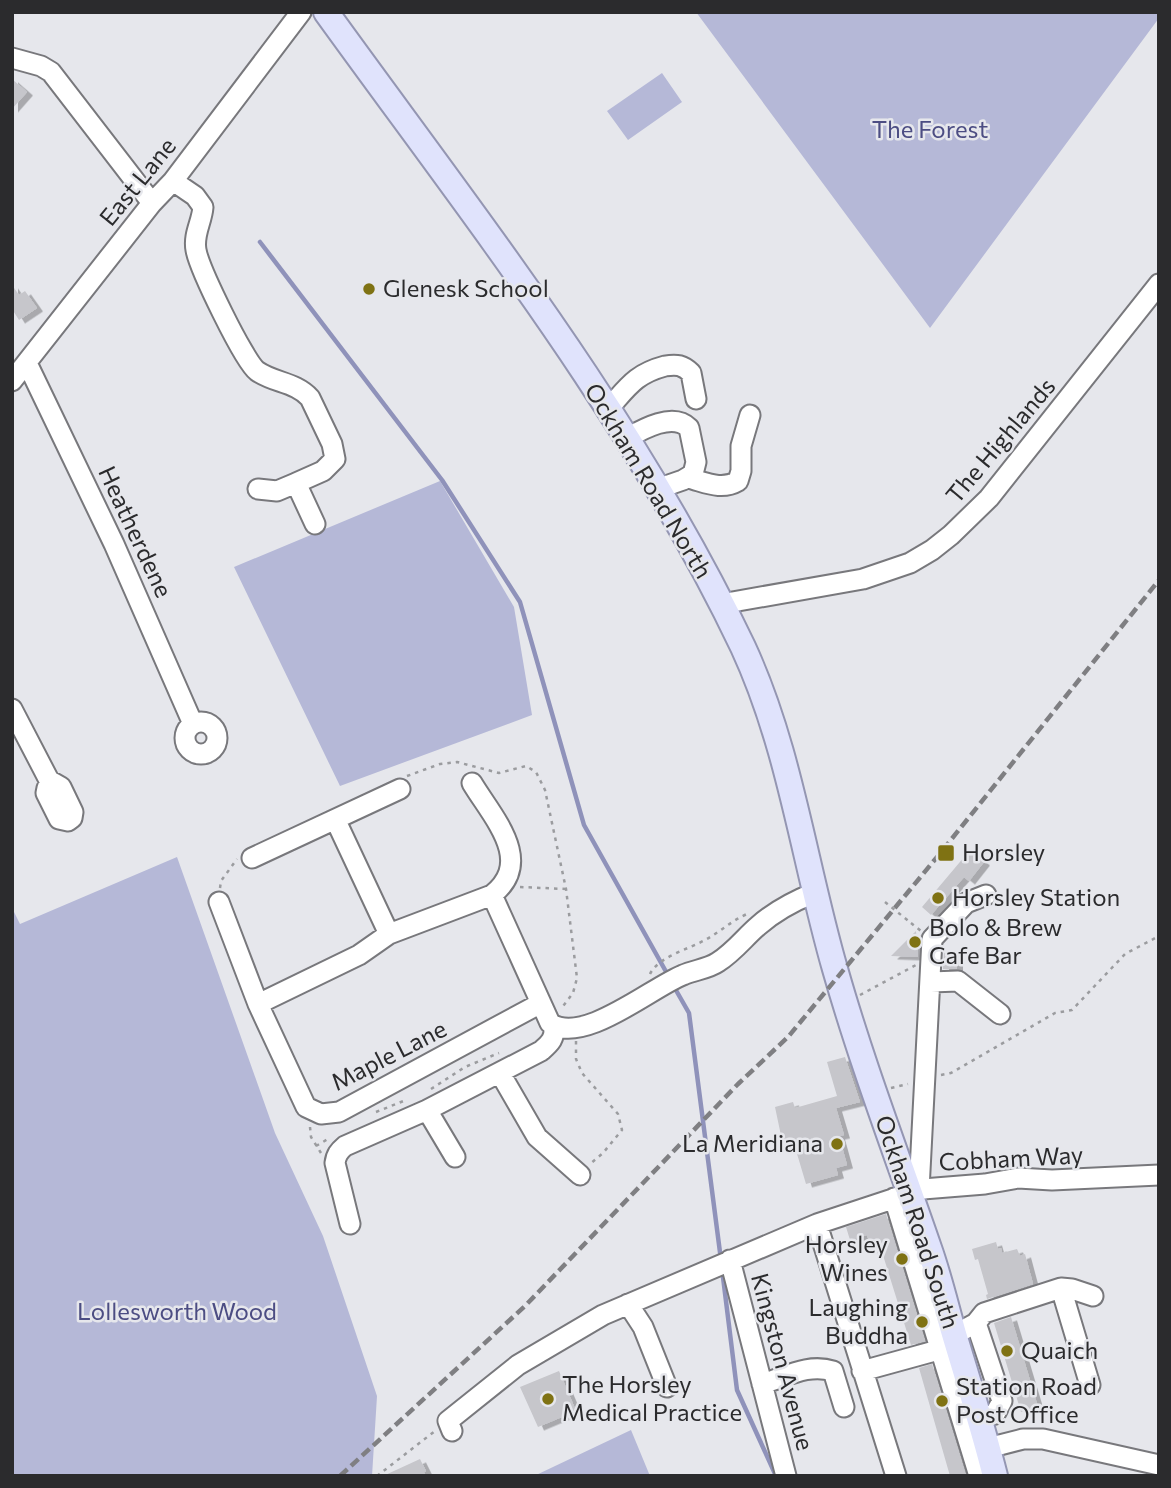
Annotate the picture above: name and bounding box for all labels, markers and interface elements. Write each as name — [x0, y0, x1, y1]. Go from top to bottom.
park label: The Forest — [872, 114, 988, 143]
street label: East Lane — [93, 131, 181, 231]
place label: Glenesk School — [383, 273, 549, 302]
marker: Glenesk School — [361, 281, 377, 297]
street label: The Highlands — [939, 372, 1061, 509]
street label: Ockham Road North — [580, 377, 719, 583]
street label: Heatherdene — [93, 461, 179, 602]
place label: Horsley — [962, 837, 1045, 866]
marker: Horsley — [936, 843, 956, 863]
place label: Horsley Station — [952, 882, 1120, 911]
marker: Horsley Station — [930, 890, 946, 906]
place label: Bolo & Brew Cafe Bar — [929, 912, 1062, 969]
marker: Bolo & Brew Cafe Bar — [907, 934, 923, 950]
street label: Maple Lane — [326, 1013, 451, 1096]
street label: Ockham Road South — [870, 1111, 967, 1332]
place label: La Meridiana — [682, 1128, 823, 1157]
marker: La Meridiana — [829, 1136, 845, 1152]
street label: Cobham Way — [938, 1139, 1084, 1176]
place label: Horsley Wines — [805, 1229, 888, 1286]
marker: Horsley Wines — [894, 1251, 910, 1267]
street label: Kingston Avenue — [746, 1270, 821, 1453]
place label: Laughing Buddha — [809, 1292, 908, 1349]
park label: Lollesworth Wood — [77, 1296, 277, 1325]
marker: Laughing Buddha — [914, 1314, 930, 1330]
place label: Quaich — [1021, 1335, 1098, 1364]
marker: Quaich — [999, 1343, 1015, 1359]
place label: The Horsley Medical Practice — [562, 1369, 742, 1426]
place label: Station Road Post Office — [956, 1371, 1097, 1428]
marker: The Horsley Medical Practice — [540, 1391, 556, 1407]
marker: Station Road Post Office — [934, 1393, 950, 1409]

